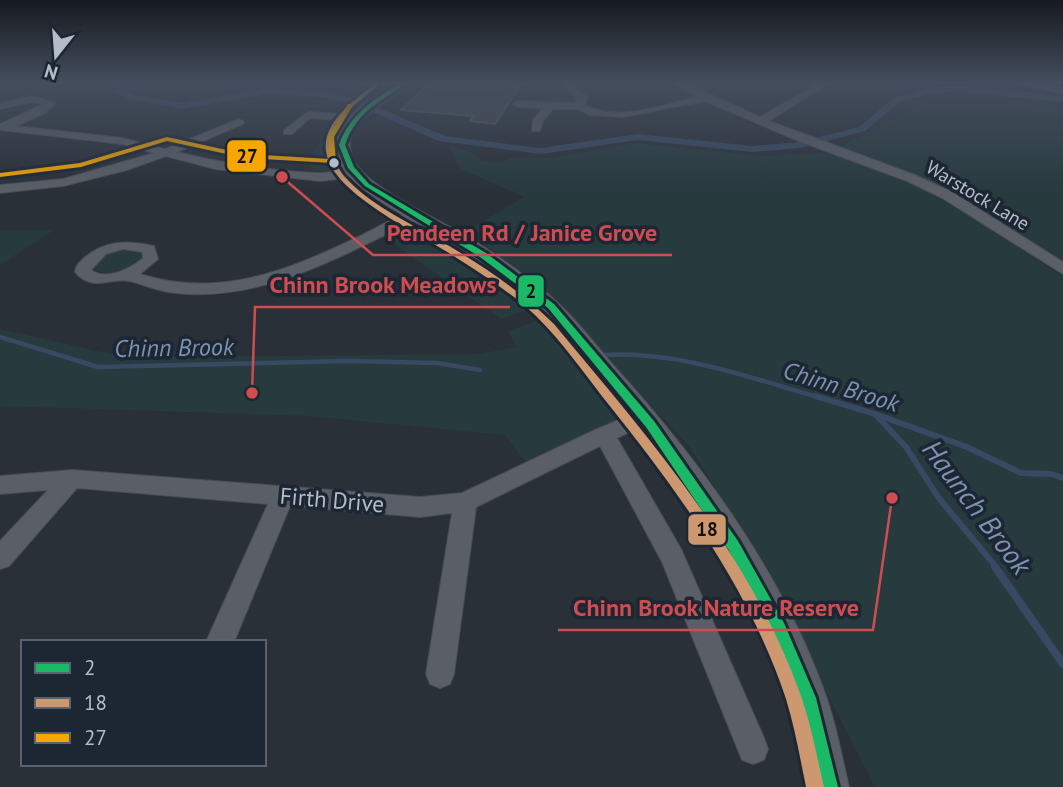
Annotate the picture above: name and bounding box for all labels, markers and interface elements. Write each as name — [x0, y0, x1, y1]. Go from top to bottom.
north arrow — [21, 21, 91, 91]
text: N — [42, 59, 61, 86]
line badge: 27 — [226, 139, 267, 173]
text: 27 — [236, 144, 258, 168]
street label: Warstock Lane — [922, 155, 1034, 235]
unlabelled marker — [327, 156, 341, 170]
callout: Pendeen Rd / Janice Grove — [373, 210, 672, 255]
text: Pendeen Rd / Janice Grove — [387, 217, 657, 248]
callout: Chinn Brook Meadows — [255, 262, 510, 307]
text: Chinn Brook Meadows — [269, 269, 497, 300]
line badge: 2 — [517, 274, 545, 308]
text: 2 — [526, 279, 536, 303]
water label: Chinn Brook — [114, 331, 235, 364]
water label: Chinn Brook — [780, 354, 904, 419]
water label: Haunch Brook — [915, 432, 1041, 583]
street label: Firth Drive — [279, 480, 385, 519]
line badge: 18 — [687, 513, 727, 546]
text: 18 — [696, 517, 718, 541]
callout: Chinn Brook Nature Reserve — [558, 585, 873, 630]
text: Chinn Brook Nature Reserve — [573, 592, 859, 623]
legend — [21, 640, 266, 766]
text: 2 — [84, 654, 95, 681]
text: 18 — [84, 689, 107, 716]
text: 27 — [84, 724, 107, 751]

